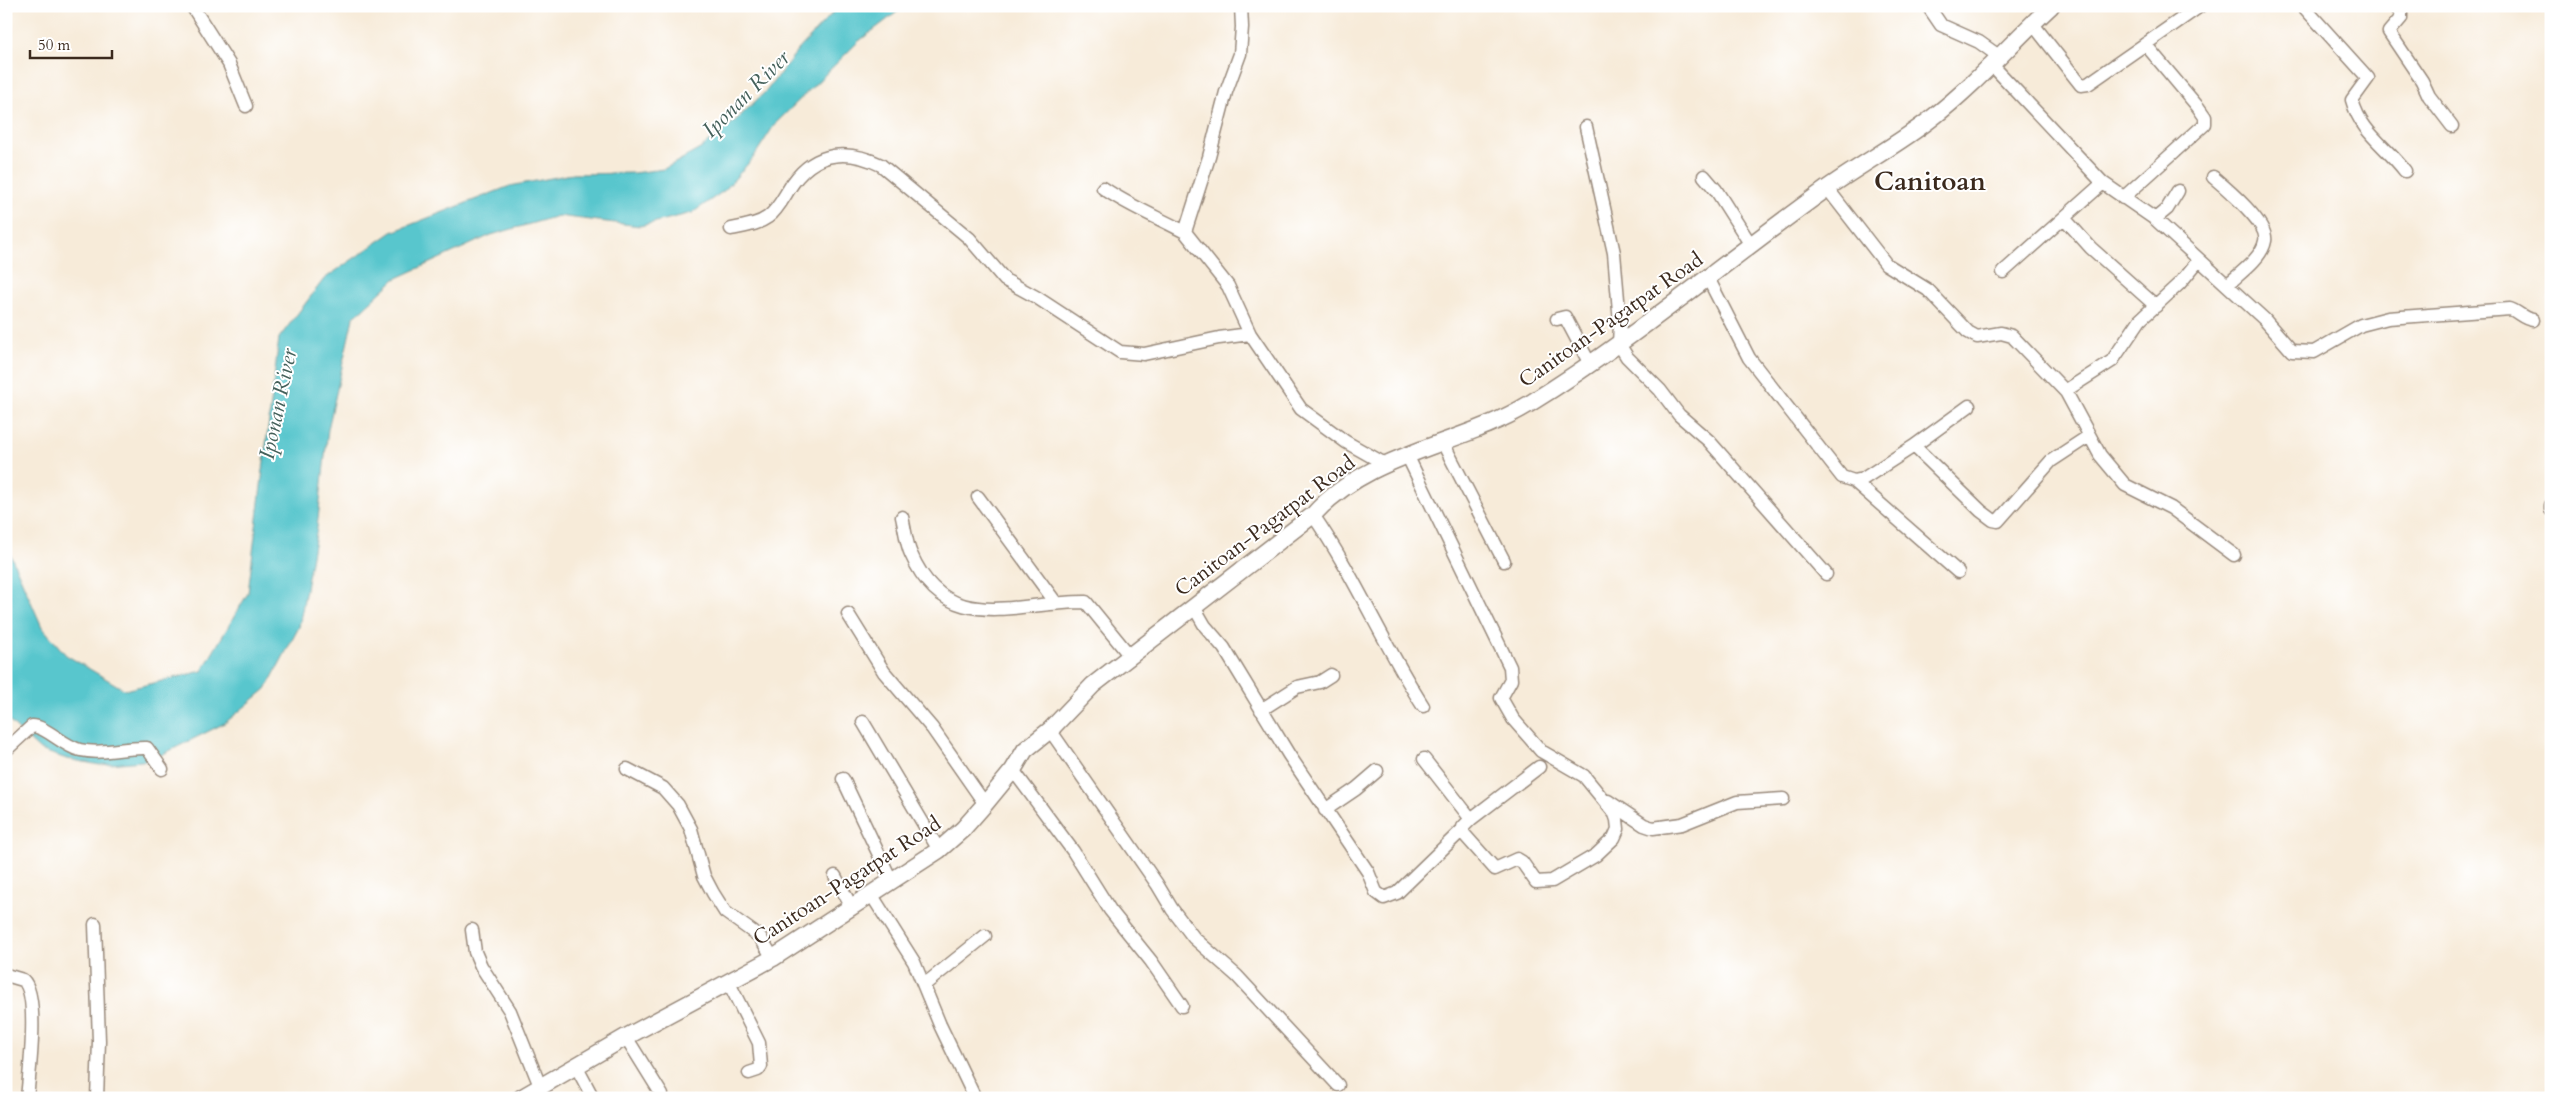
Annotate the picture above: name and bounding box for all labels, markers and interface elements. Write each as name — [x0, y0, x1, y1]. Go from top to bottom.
scale bar — [30, 28, 112, 60]
text: 50 m — [38, 35, 70, 55]
water label: Iponan River — [696, 43, 797, 144]
district label: Canitoan — [1874, 164, 1986, 199]
street label: Canitoan-Pagatpat Road — [1513, 245, 1709, 395]
water label: Iponan River — [252, 345, 305, 462]
street label: Canitoan-Pagatpat Road — [1169, 449, 1361, 603]
street label: Canitoan-Pagatpat Road — [747, 809, 947, 953]

